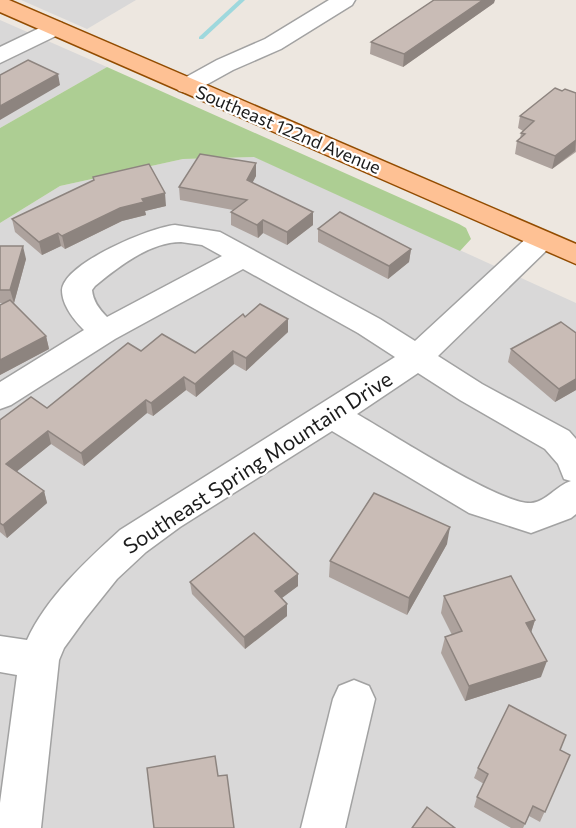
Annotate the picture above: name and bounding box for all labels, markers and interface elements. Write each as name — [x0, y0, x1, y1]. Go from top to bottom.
street label: Southeast 122nd Avenue — [193, 80, 384, 178]
street label: Southeast Spring Mountain Drive — [118, 365, 396, 558]

